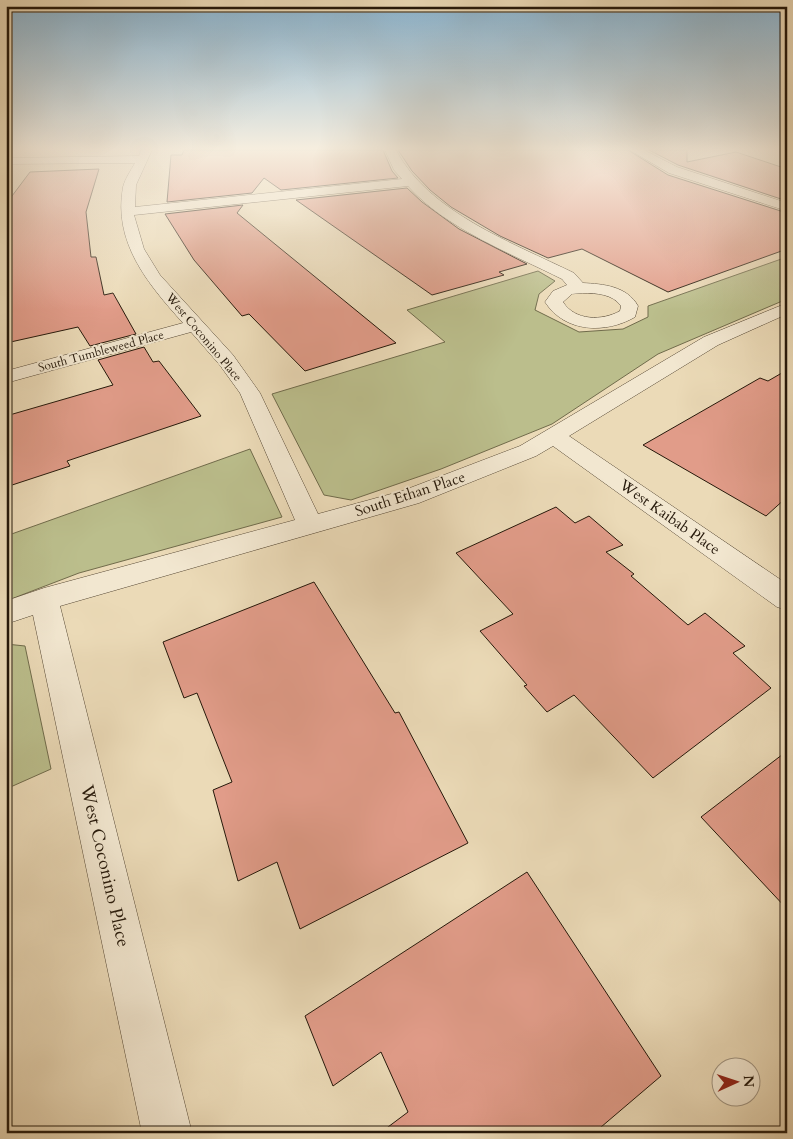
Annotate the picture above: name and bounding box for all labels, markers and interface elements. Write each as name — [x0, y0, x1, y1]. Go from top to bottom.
street label: West Coconino Place — [162, 289, 246, 384]
street label: South Tumbleweed Place — [36, 327, 166, 375]
street label: South Ethan Place — [352, 467, 468, 521]
street label: West Kaibab Place — [615, 474, 724, 559]
street label: West Coconino Place — [74, 782, 136, 949]
north arrow — [710, 1056, 760, 1106]
text: N — [739, 1075, 758, 1088]

